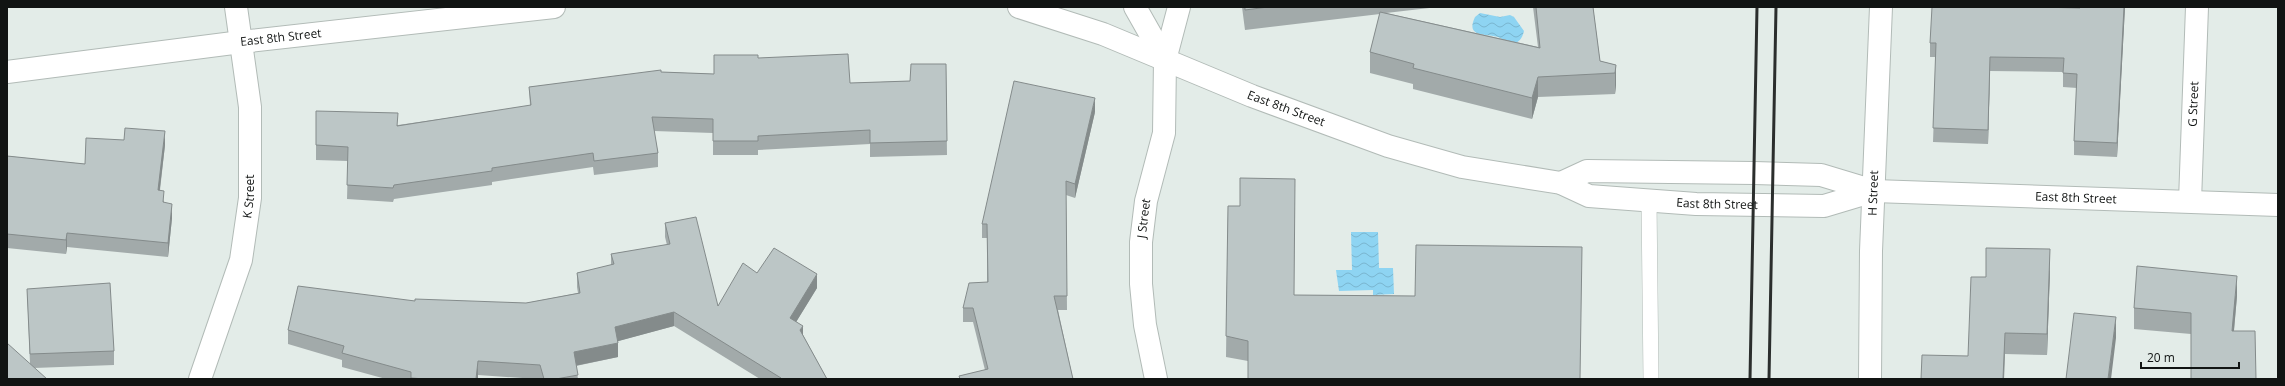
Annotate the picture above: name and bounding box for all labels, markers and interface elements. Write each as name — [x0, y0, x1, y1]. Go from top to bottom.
street label: East 8th Street — [239, 24, 322, 50]
street label: G Street — [2184, 81, 2202, 127]
street label: East 8th Street — [1245, 86, 1328, 130]
street label: H Street — [1863, 170, 1882, 216]
street label: K Street — [238, 174, 258, 219]
street label: East 8th Street — [2035, 188, 2117, 207]
street label: East 8th Street — [1676, 194, 1758, 213]
street label: J Street — [1132, 196, 1154, 240]
scale bar — [2141, 344, 2239, 370]
text: 20 m — [2147, 349, 2175, 366]

